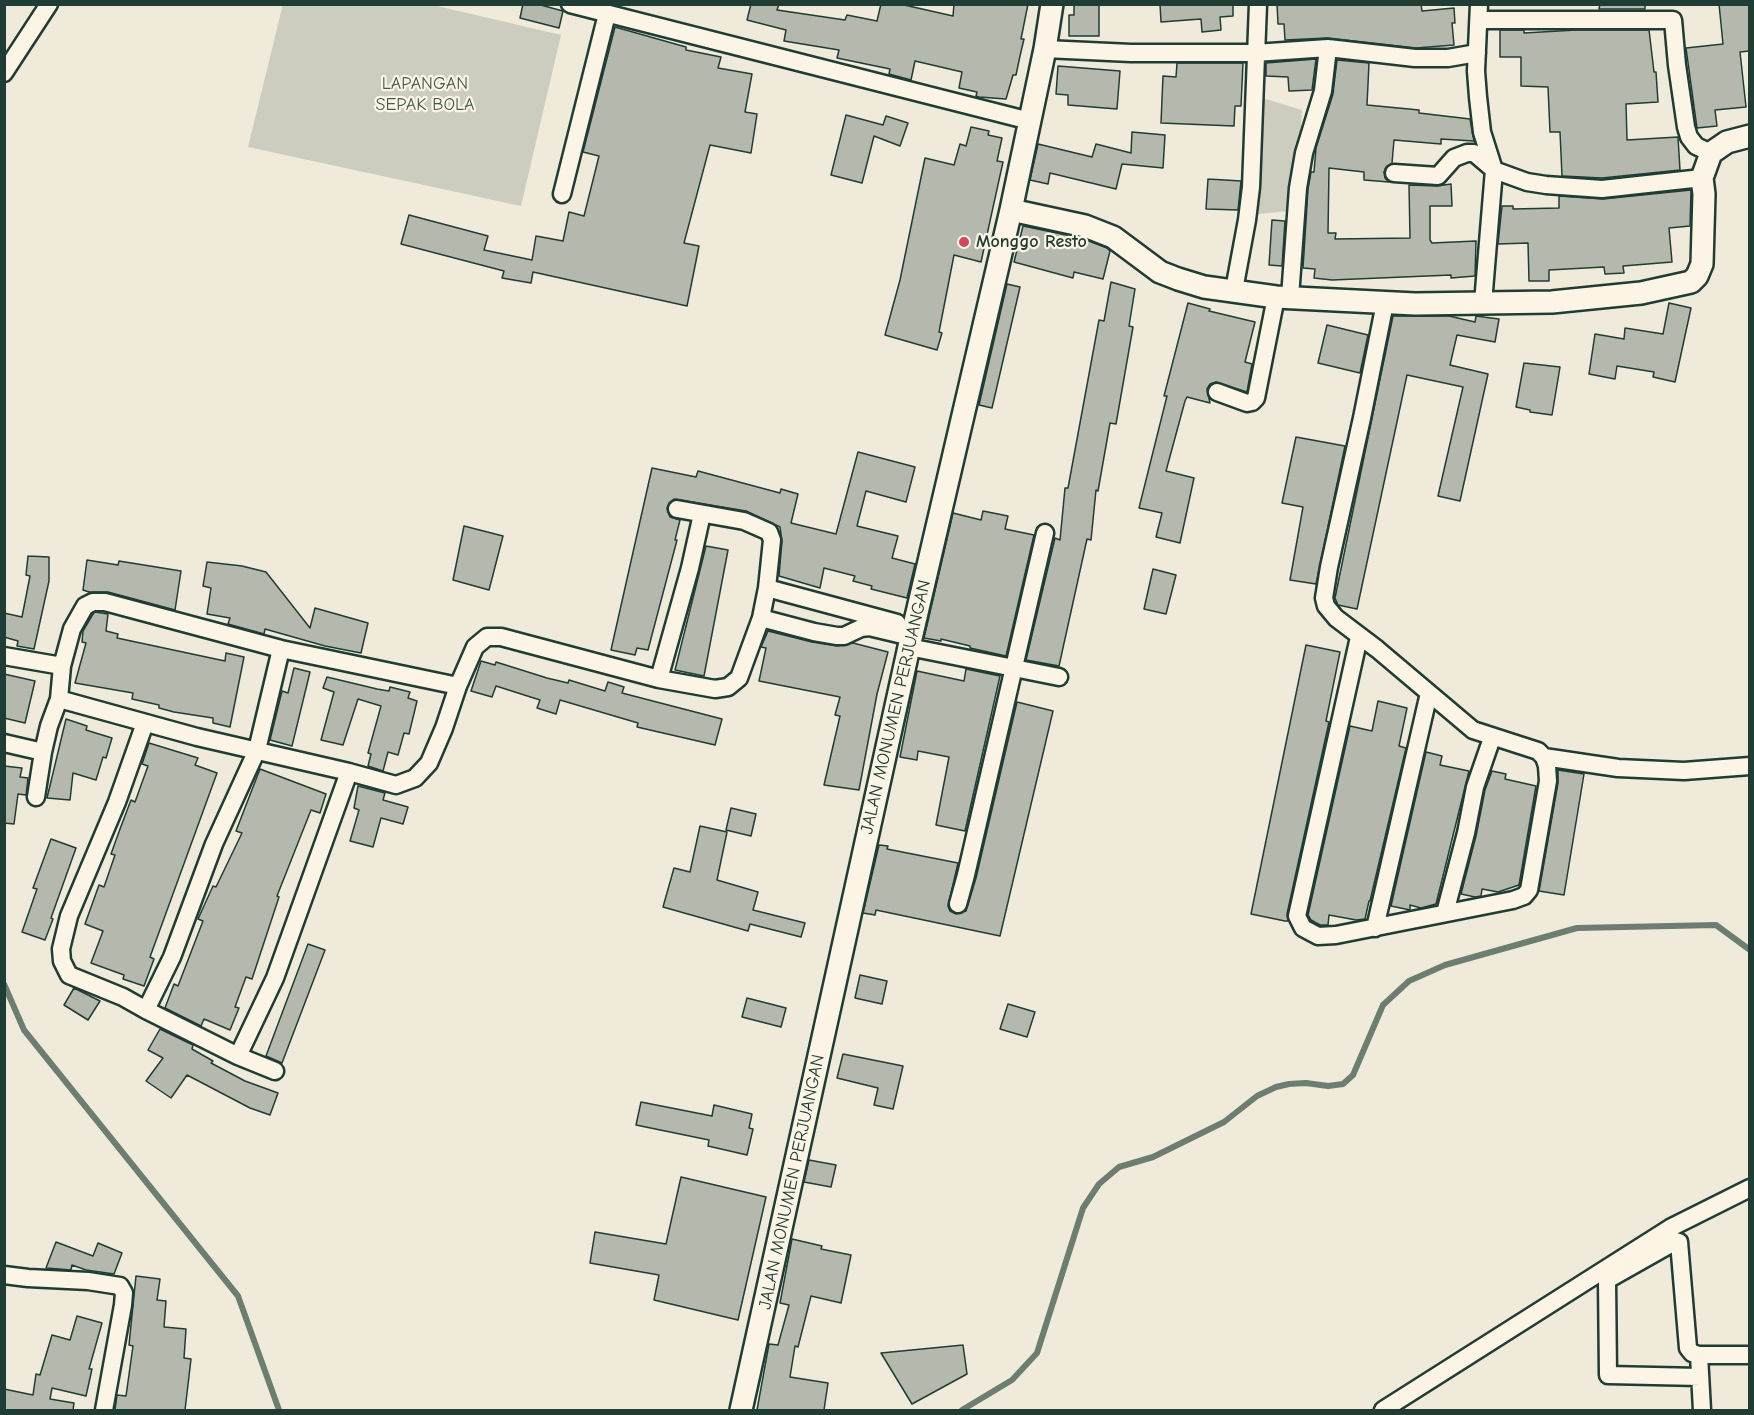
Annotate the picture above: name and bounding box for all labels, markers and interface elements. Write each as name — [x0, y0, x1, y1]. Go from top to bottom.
park label: LAPANGAN SEPAK BOLA — [376, 73, 474, 116]
place label: Monggo Resto — [976, 231, 1087, 253]
marker: Monggo Resto — [957, 235, 971, 249]
street label: JALAN MONUMEN PERJUANGAN — [856, 578, 936, 836]
street label: JALAN MONUMEN PERJUANGAN — [754, 1053, 830, 1311]

